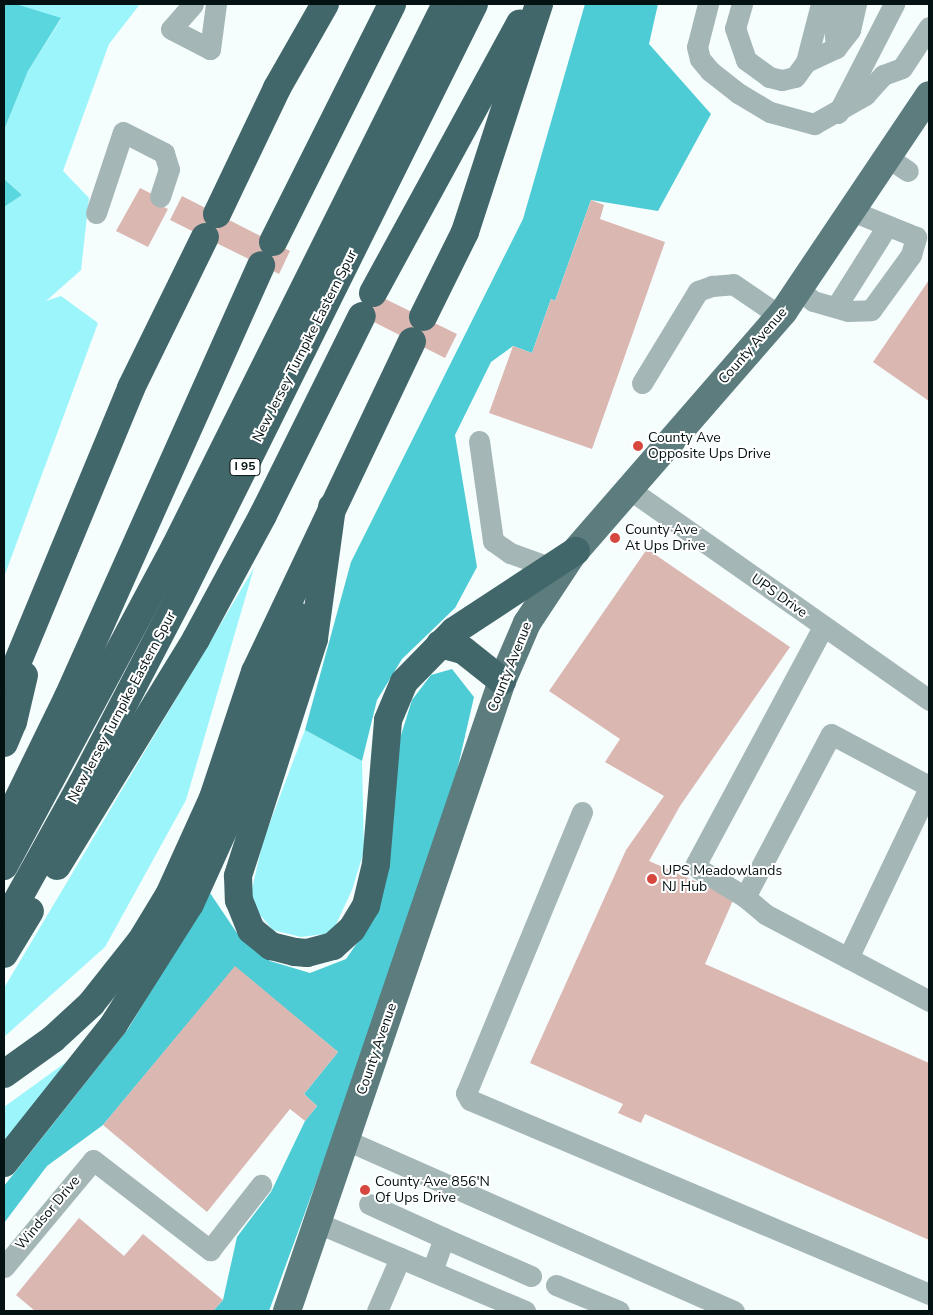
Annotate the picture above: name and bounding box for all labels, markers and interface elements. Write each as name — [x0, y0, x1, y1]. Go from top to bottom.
street label: New Jersey Turnpike Eastern Spur — [249, 247, 361, 445]
street label: County Avenue — [715, 304, 791, 388]
place label: County Ave Opposite Ups Drive — [648, 430, 771, 462]
marker: County Ave Opposite Ups Drive — [632, 440, 644, 452]
road number: I 95 — [229, 458, 261, 477]
place label: County Ave At Ups Drive — [625, 522, 705, 554]
marker: County Ave At Ups Drive — [609, 532, 621, 544]
street label: UPS Drive — [748, 571, 810, 621]
street label: New Jersey Turnpike Eastern Spur — [65, 609, 179, 805]
street label: County Avenue — [484, 619, 536, 715]
place label: UPS Meadowlands NJ Hub — [662, 863, 782, 896]
marker: UPS Meadowlands NJ Hub — [646, 873, 658, 885]
street label: County Avenue — [353, 1001, 401, 1097]
street label: Windsor Drive — [12, 1173, 84, 1253]
place label: County Ave 856'N Of Ups Drive — [375, 1174, 490, 1206]
marker: County Ave 856'N Of Ups Drive — [359, 1184, 371, 1196]

